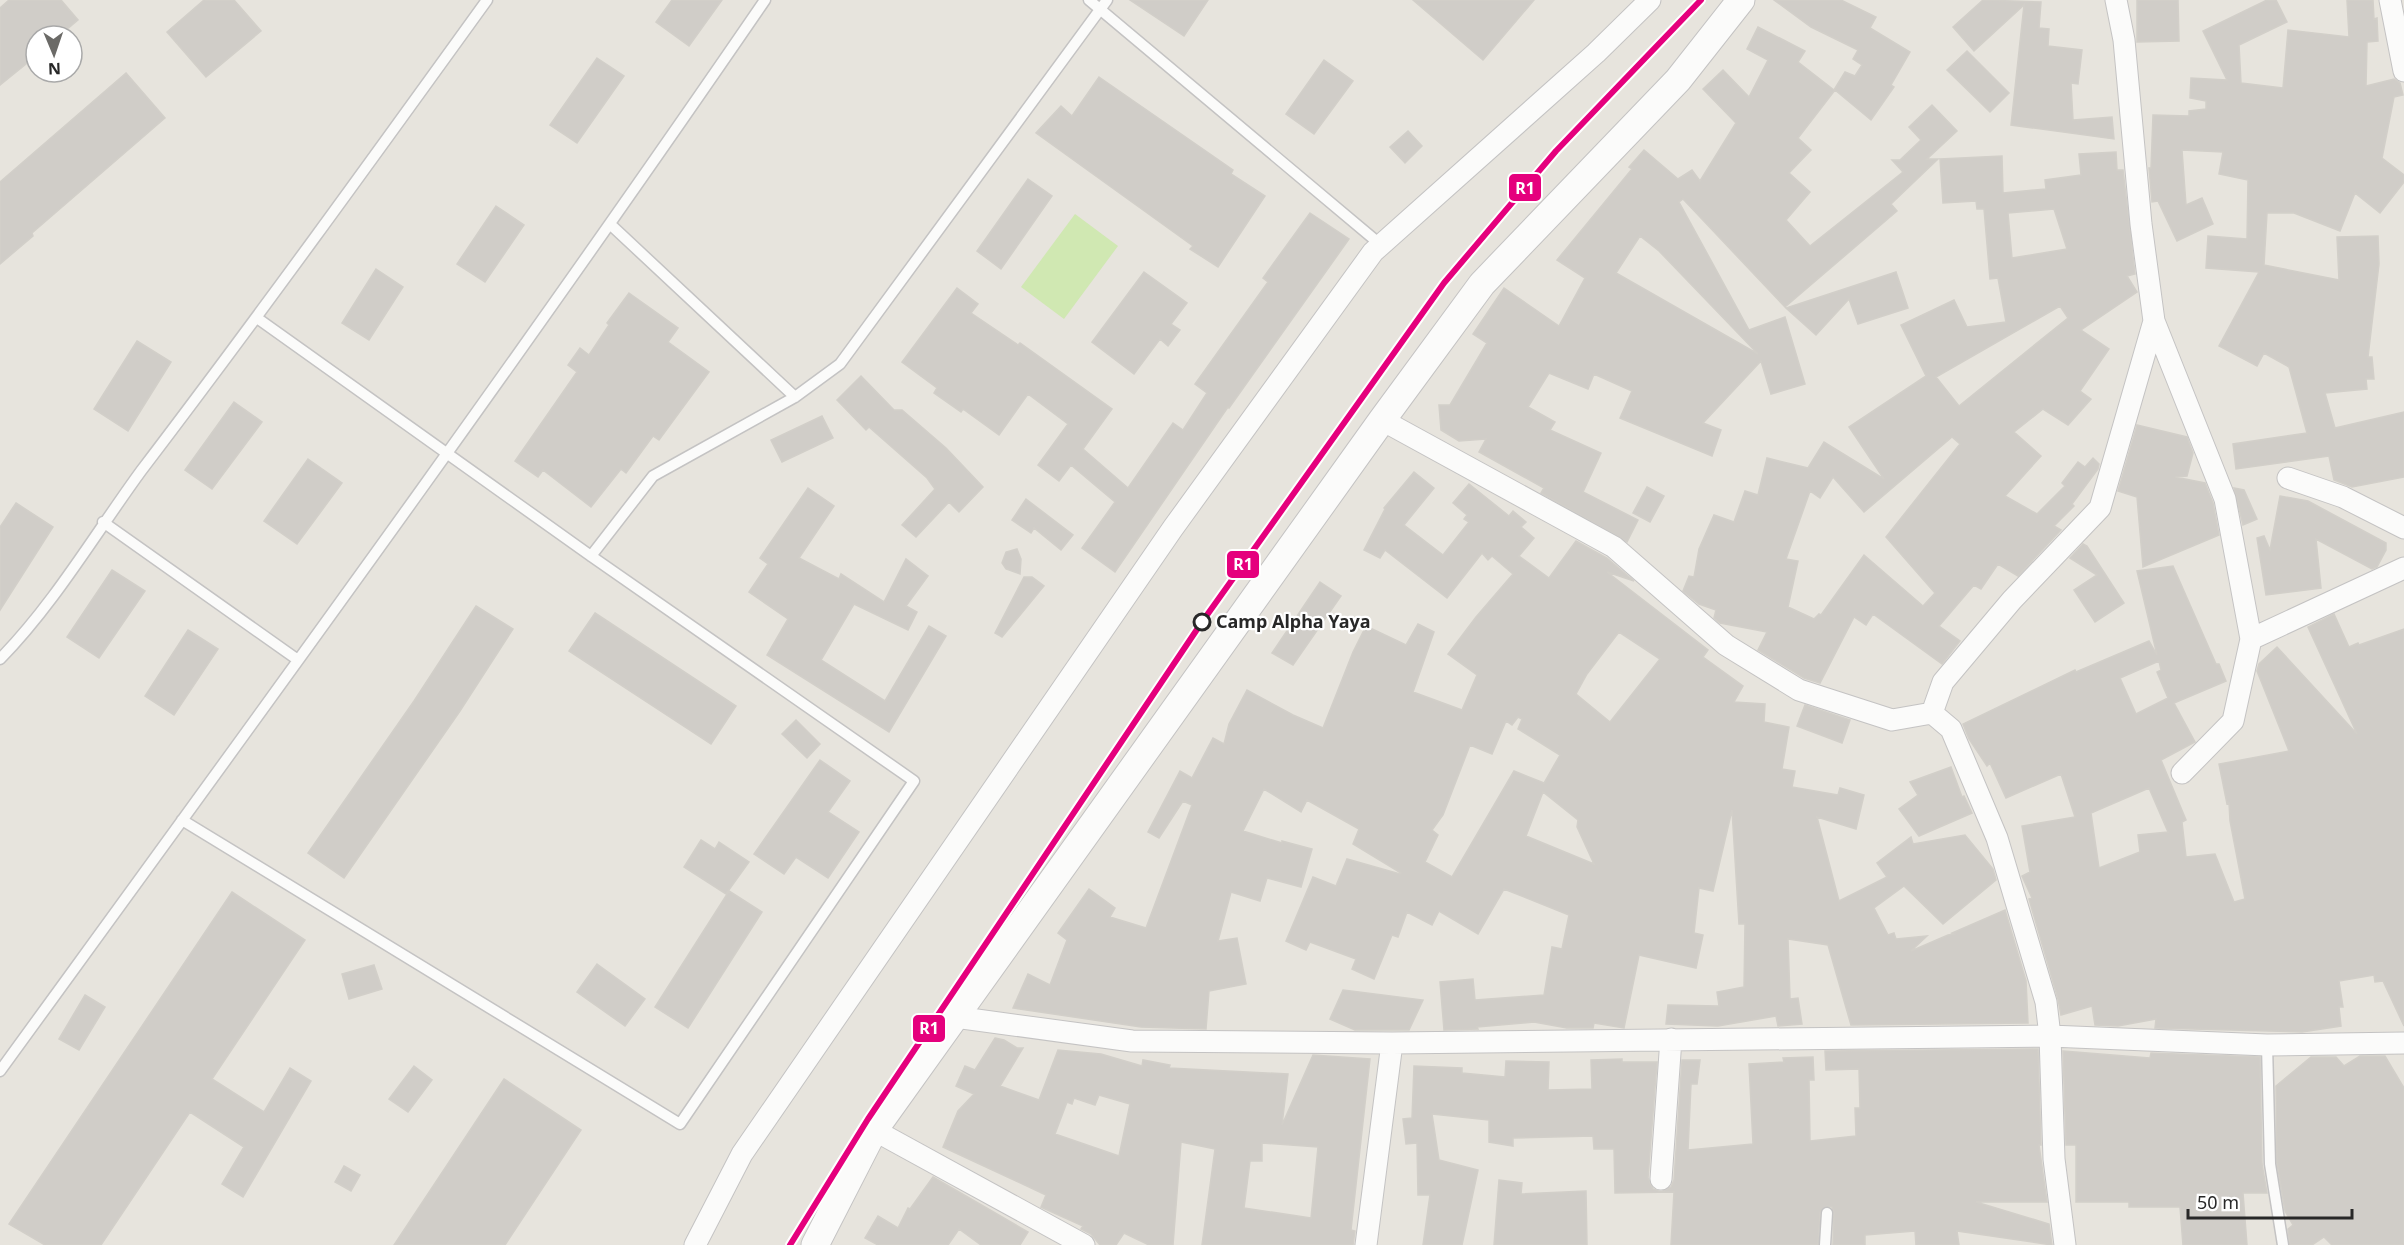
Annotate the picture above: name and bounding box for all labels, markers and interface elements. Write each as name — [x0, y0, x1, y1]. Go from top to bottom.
north arrow — [24, 24, 84, 84]
text: N — [48, 58, 61, 80]
line badge: R1 — [1508, 173, 1542, 202]
text: R1 — [1515, 177, 1535, 199]
line badge: R1 — [1226, 550, 1260, 579]
text: R1 — [1233, 553, 1253, 575]
place label: Camp Alpha Yaya — [1216, 609, 1371, 633]
marker: Camp Alpha Yaya — [1193, 613, 1211, 631]
line badge: R1 — [912, 1014, 946, 1043]
text: R1 — [919, 1017, 939, 1039]
scale bar — [2188, 1182, 2352, 1220]
text: 50 m — [2197, 1190, 2239, 1214]

